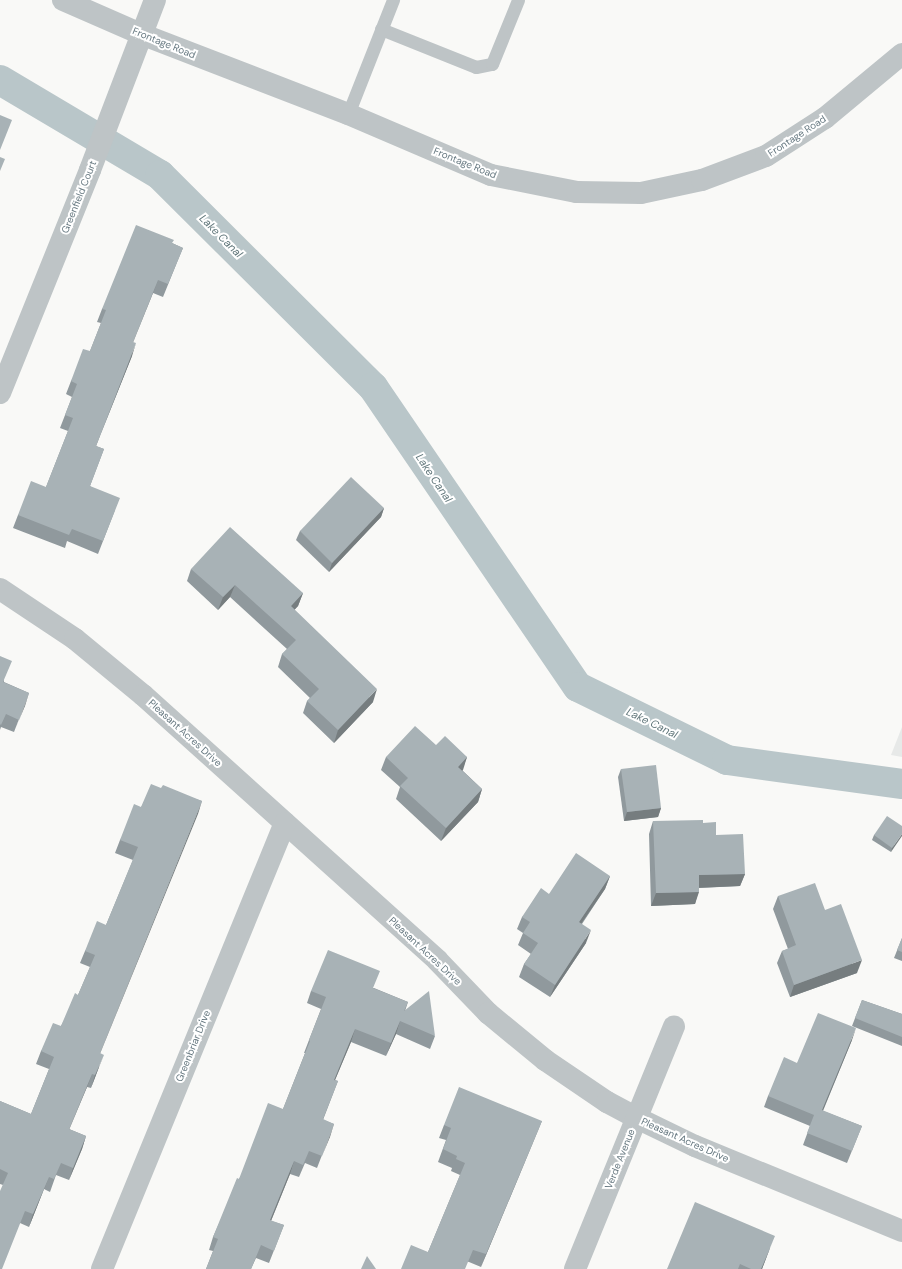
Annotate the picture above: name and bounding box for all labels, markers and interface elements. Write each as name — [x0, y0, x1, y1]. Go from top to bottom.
street label: Frontage Road — [131, 25, 197, 61]
street label: Frontage Road — [766, 113, 828, 159]
street label: Frontage Road — [432, 145, 498, 181]
street label: Greenfield Court — [59, 159, 99, 235]
water label: Lake Canal — [197, 212, 245, 260]
water label: Lake Canal — [413, 451, 455, 505]
street label: Pleasant Acres Drive — [146, 697, 224, 769]
water label: Lake Canal — [624, 705, 680, 741]
street label: Pleasant Acres Drive — [386, 914, 464, 988]
street label: Greenbriar Drive — [173, 1009, 213, 1083]
street label: Pleasant Acres Drive — [639, 1115, 731, 1165]
street label: Verde Avenue — [602, 1127, 638, 1191]

